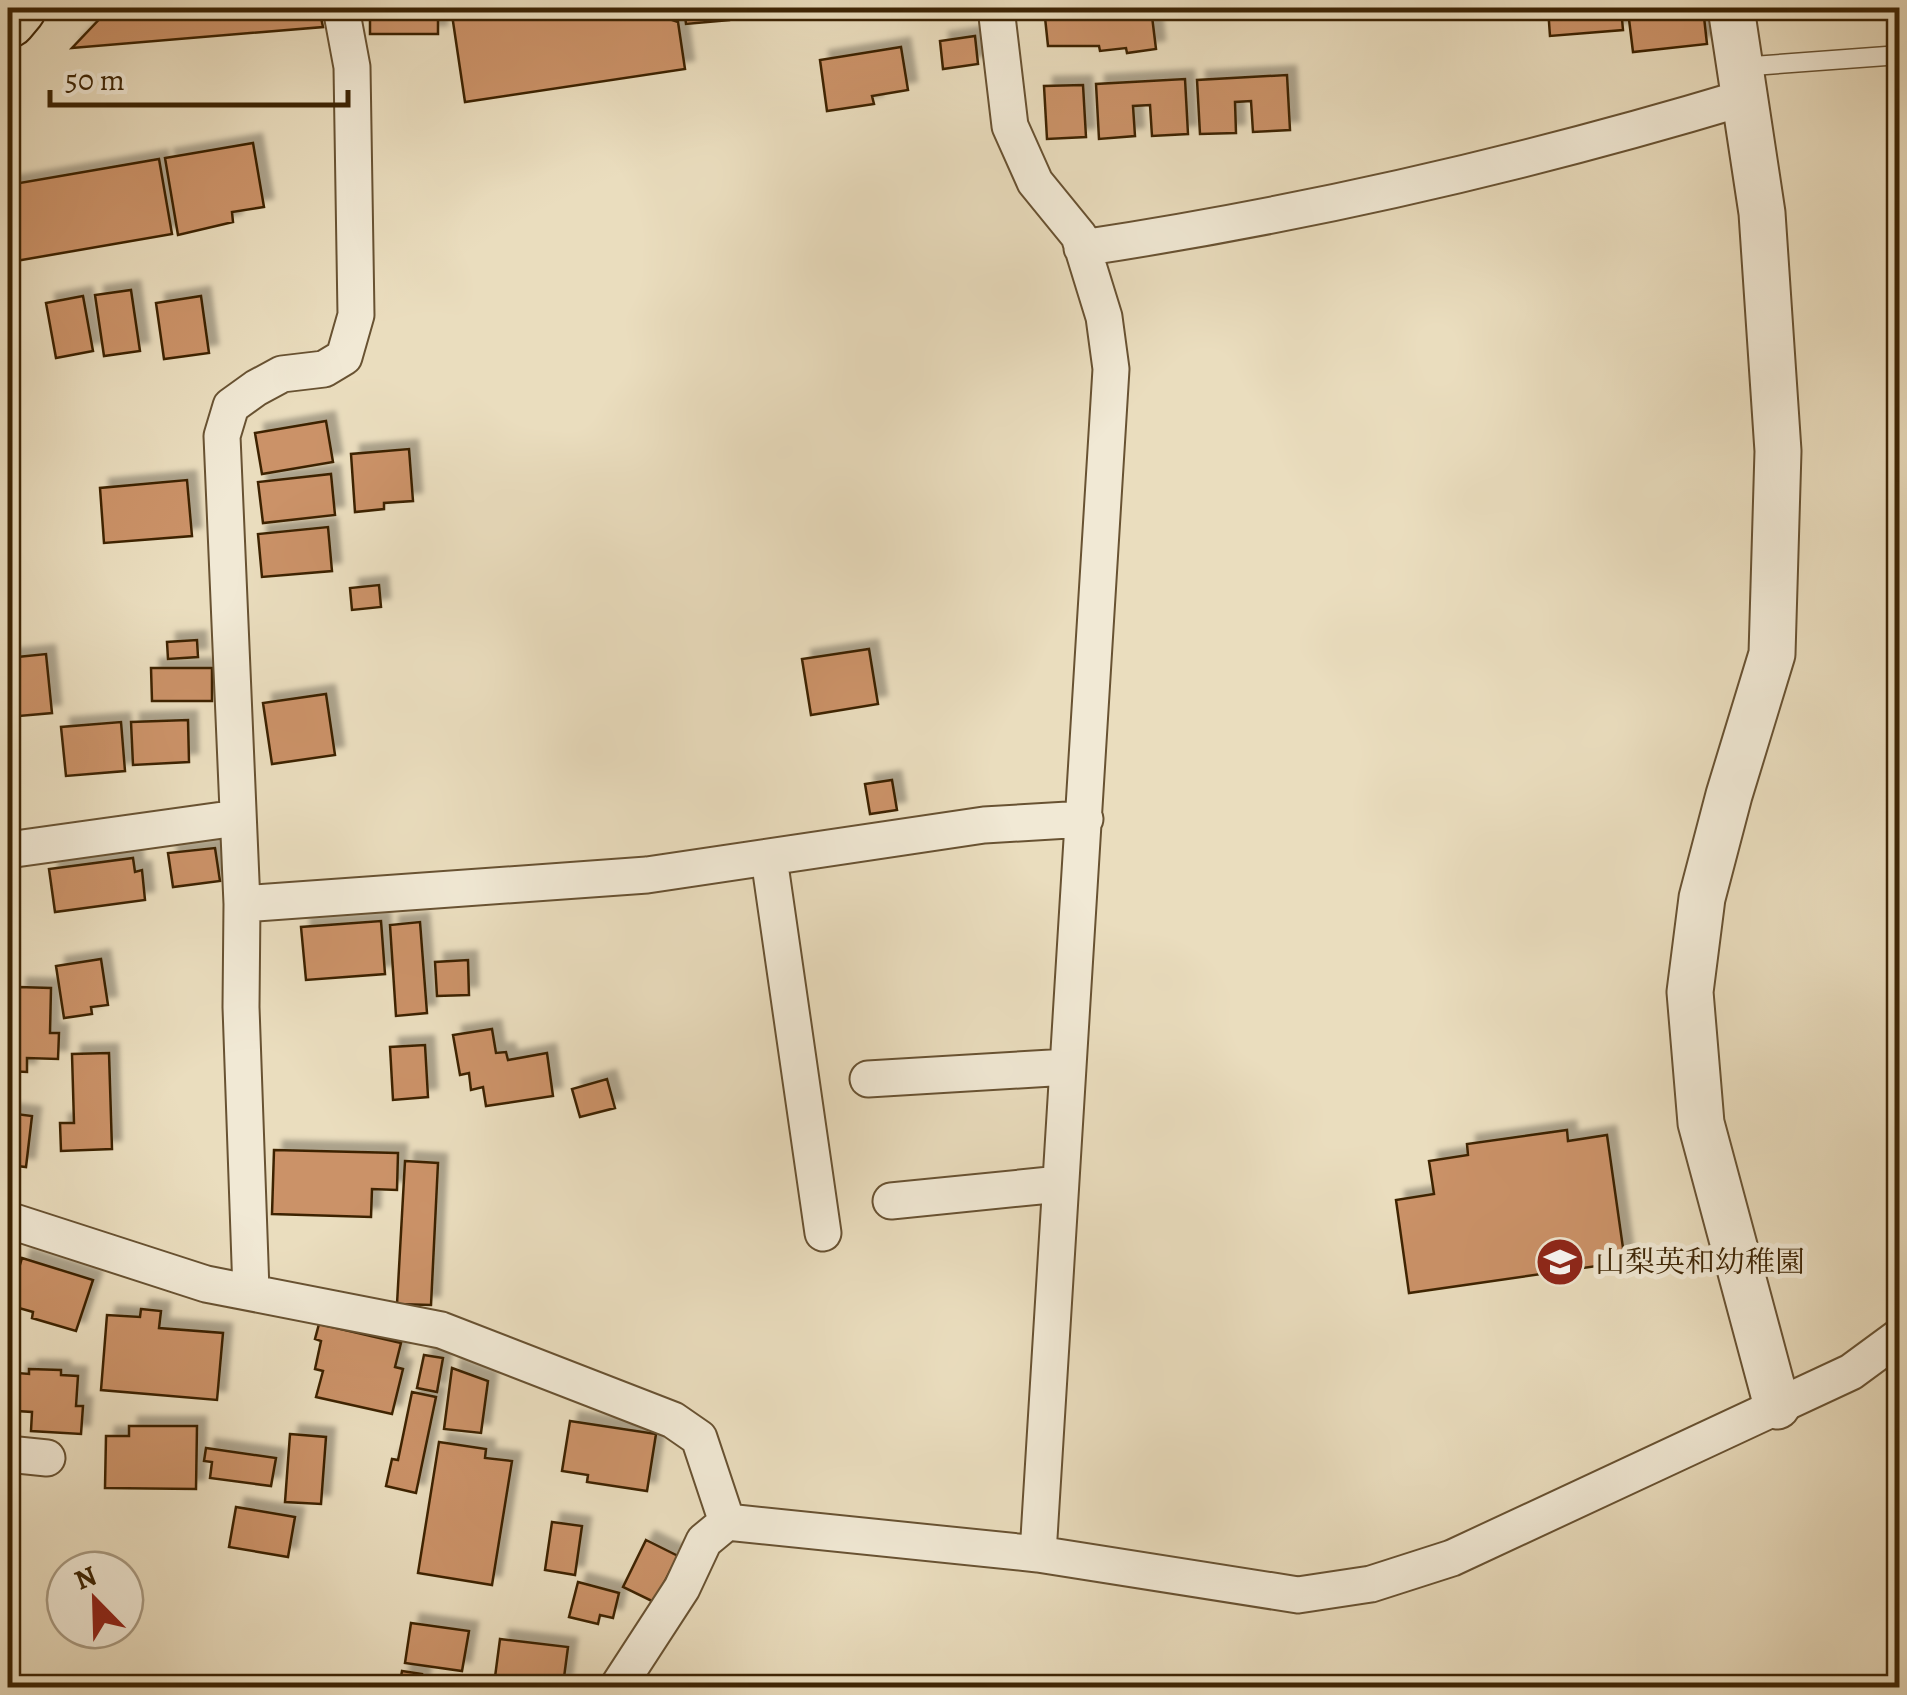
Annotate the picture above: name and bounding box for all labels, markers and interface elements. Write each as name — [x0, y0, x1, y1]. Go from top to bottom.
scale bar — [50, 45, 348, 107]
text: 50 m — [65, 60, 125, 100]
school or university icon: 山梨英和幼稚園 — [1534, 1236, 1586, 1288]
place label: 山梨英和幼稚園 — [1595, 1242, 1805, 1282]
north arrow — [45, 1550, 145, 1650]
text: N — [69, 1556, 102, 1599]

